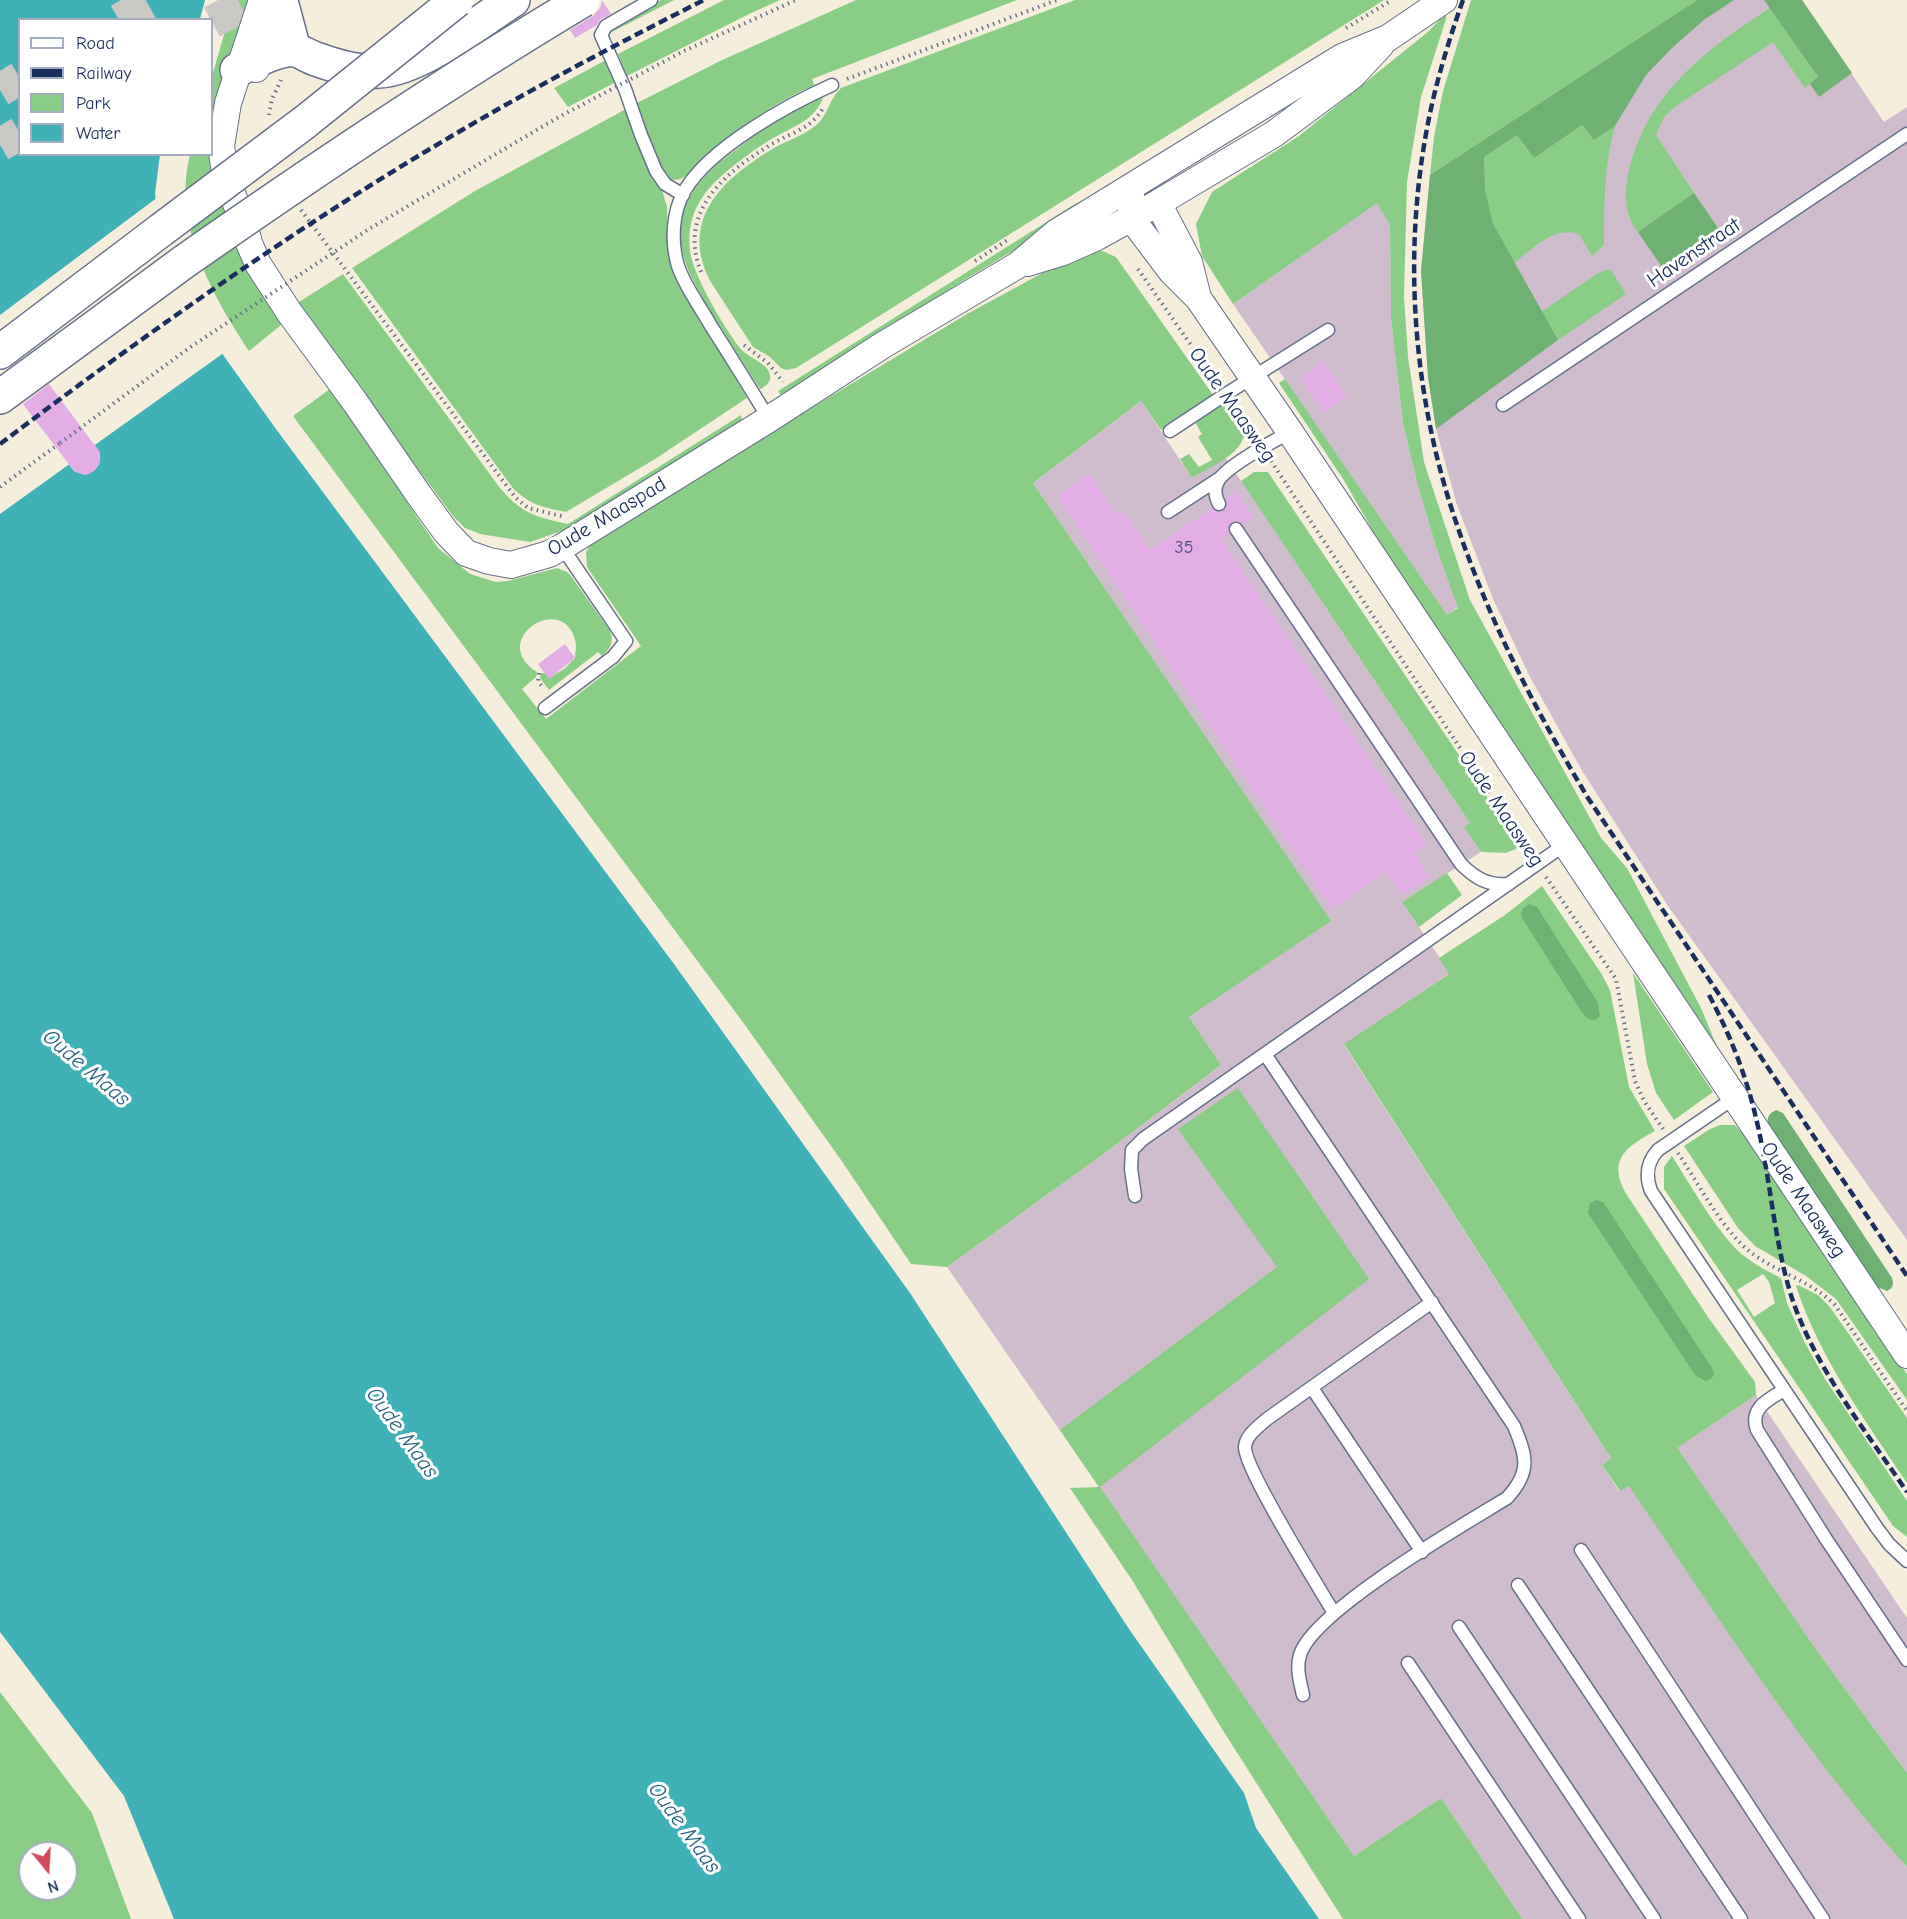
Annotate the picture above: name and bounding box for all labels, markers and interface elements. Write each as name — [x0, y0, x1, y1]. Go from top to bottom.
legend — [18, 18, 213, 156]
text: Road — [76, 33, 115, 54]
text: Railway — [76, 63, 132, 84]
text: Park — [76, 93, 110, 114]
text: Water — [76, 123, 120, 144]
street label: Havenstraat — [1643, 213, 1745, 293]
street label: Oude Maasweg — [1183, 343, 1281, 467]
street label: Oude Maaspad — [543, 472, 671, 562]
house number: 35 — [1175, 537, 1193, 559]
street label: Oude Maasweg — [1453, 746, 1549, 872]
water label: Oude Maas — [37, 1024, 135, 1112]
street label: Oude Maasweg — [1755, 1137, 1851, 1263]
water label: Oude Maas — [360, 1382, 444, 1484]
water label: Oude Maas — [642, 1777, 726, 1879]
north arrow — [18, 1841, 78, 1901]
text: N — [45, 1876, 61, 1896]

